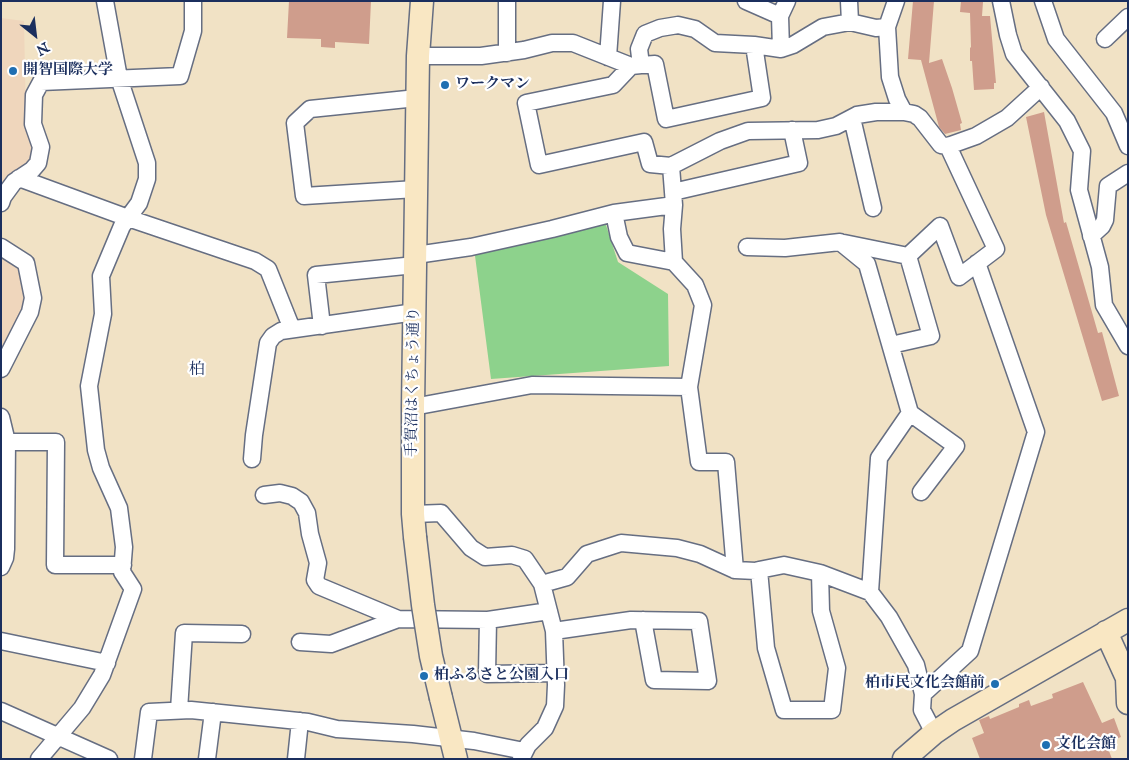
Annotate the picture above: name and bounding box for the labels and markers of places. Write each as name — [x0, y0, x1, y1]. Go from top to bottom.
place label: 開智国際大学 — [23, 62, 113, 80]
marker: 開智国際大学 — [7, 65, 19, 77]
place label: ワークマン — [455, 76, 530, 94]
marker: ワークマン — [439, 79, 451, 91]
place label: 柏ふるさと公園入口 — [434, 667, 569, 685]
marker: 柏ふるさと公園入口 — [418, 670, 430, 682]
place label: 柏市民文化会館前 — [865, 675, 985, 693]
marker: 柏市民文化会館前 — [989, 678, 1001, 690]
place label: 文化会館 — [1056, 736, 1116, 754]
marker: 文化会館 — [1040, 739, 1052, 751]

